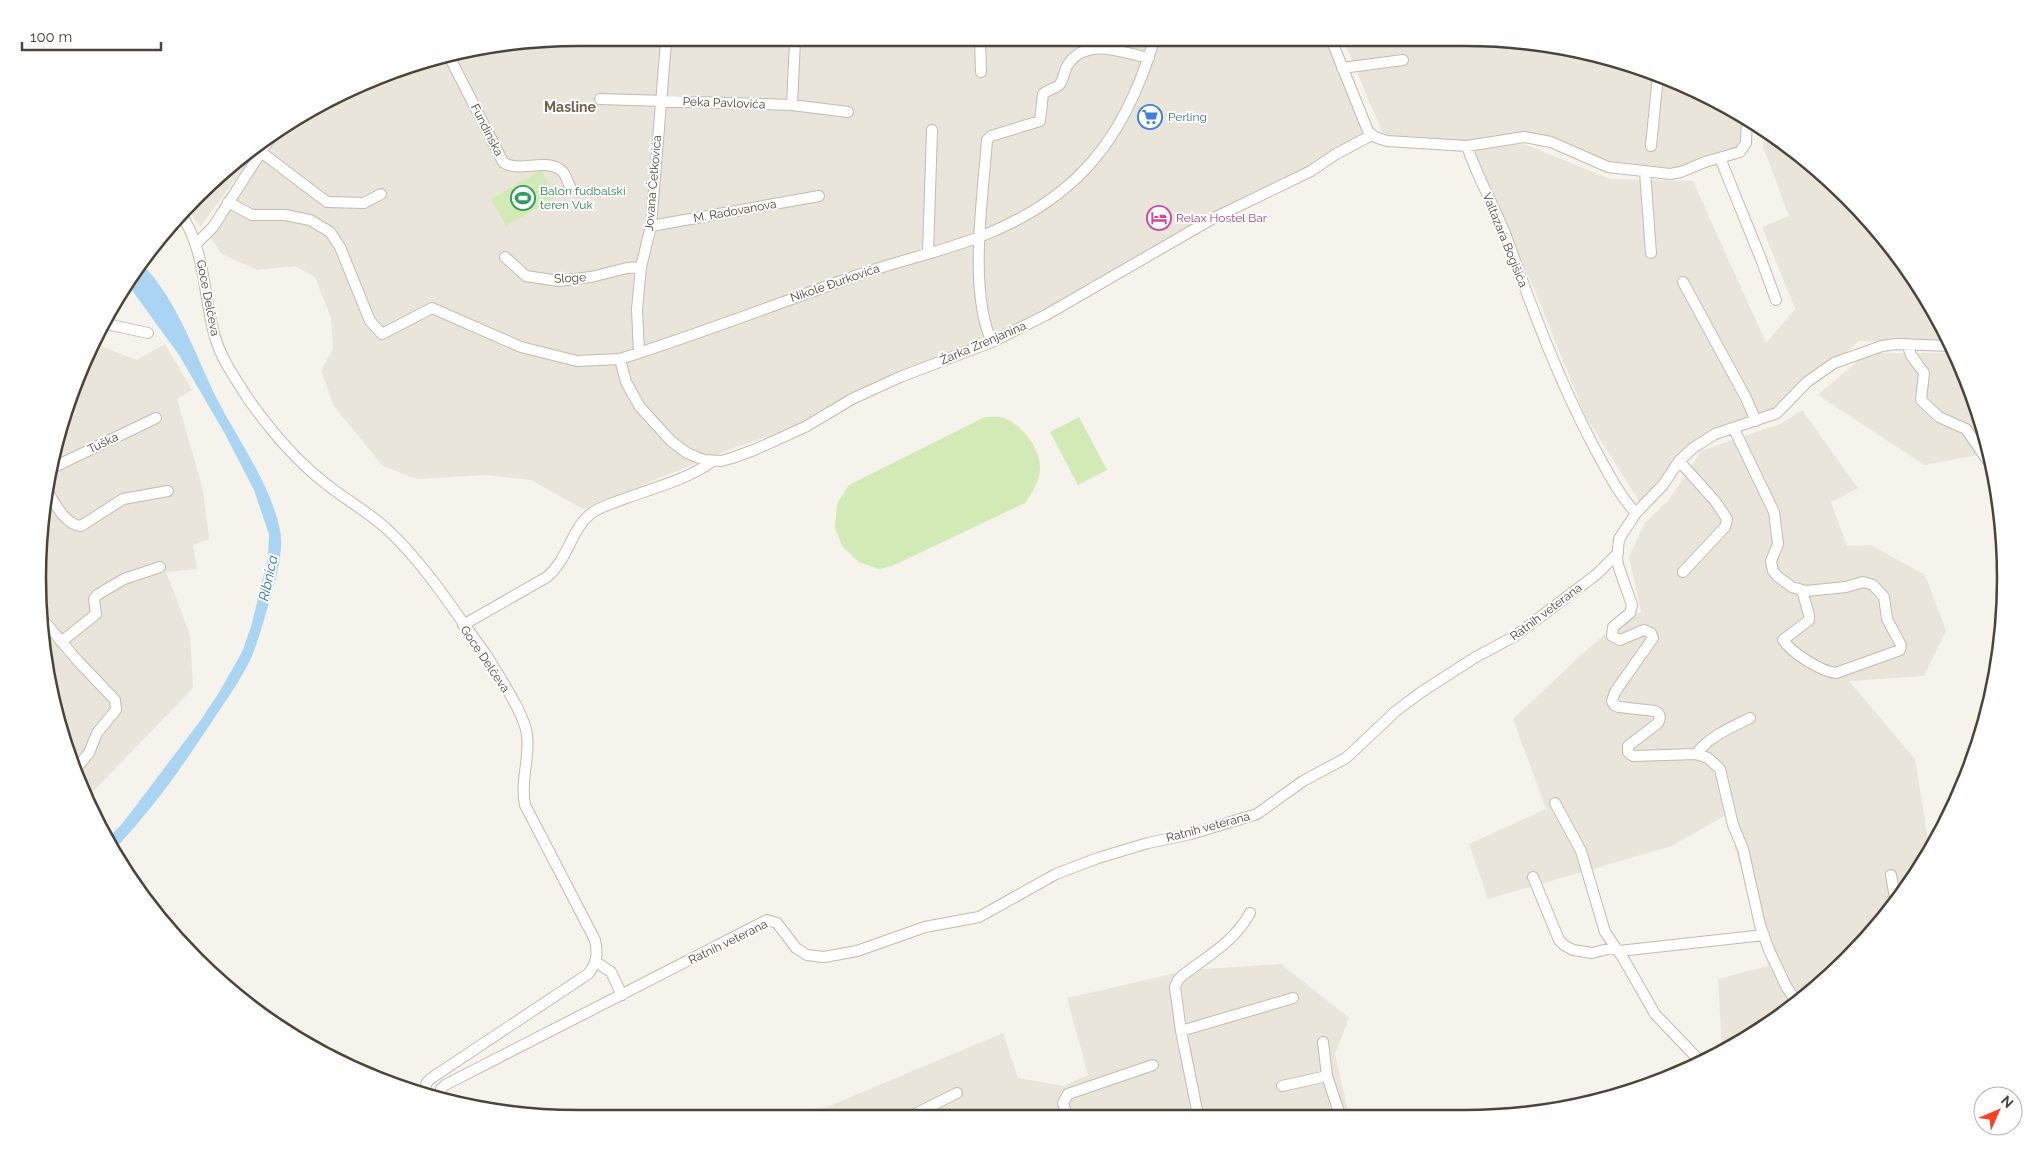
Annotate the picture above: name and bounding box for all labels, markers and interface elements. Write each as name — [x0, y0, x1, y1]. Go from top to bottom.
scale bar — [22, 20, 161, 52]
text: 100 m — [30, 28, 72, 46]
street label: Peka Pavlovića — [682, 95, 766, 111]
district label: Masline — [544, 99, 597, 115]
street label: Fundinska — [468, 102, 506, 158]
supermarket icon: Perling — [1137, 104, 1163, 130]
place label: Perling — [1168, 110, 1207, 124]
street label: Jovana Ćetkovića — [642, 134, 664, 232]
place label: Balon fudbalski teren Vuk — [540, 184, 626, 212]
sports icon: Balon fudbalski teren Vuk — [510, 185, 536, 211]
street label: Valtazara Bogišića — [1480, 191, 1530, 289]
street label: M. Radovanova — [692, 197, 778, 225]
hotel icon: Relax Hostel Bar — [1146, 205, 1172, 231]
place label: Relax Hostel Bar — [1176, 211, 1268, 225]
street label: Goce Delčeva — [194, 259, 222, 337]
street label: Nikole Đurkovića — [789, 261, 881, 305]
street label: Sloge — [554, 270, 586, 286]
street label: Žarka Zrenjanina — [938, 319, 1028, 367]
street label: Tuška — [85, 430, 121, 456]
water label: Ribnica — [255, 554, 281, 602]
street label: Ratnih veterana — [1507, 581, 1585, 643]
street label: Goce Delčeva — [458, 623, 512, 695]
street label: Ratnih veterana — [1165, 809, 1251, 845]
street label: Ratnih veterana — [686, 917, 770, 967]
north arrow — [1973, 1086, 2023, 1136]
text: N — [1998, 1092, 2017, 1111]

